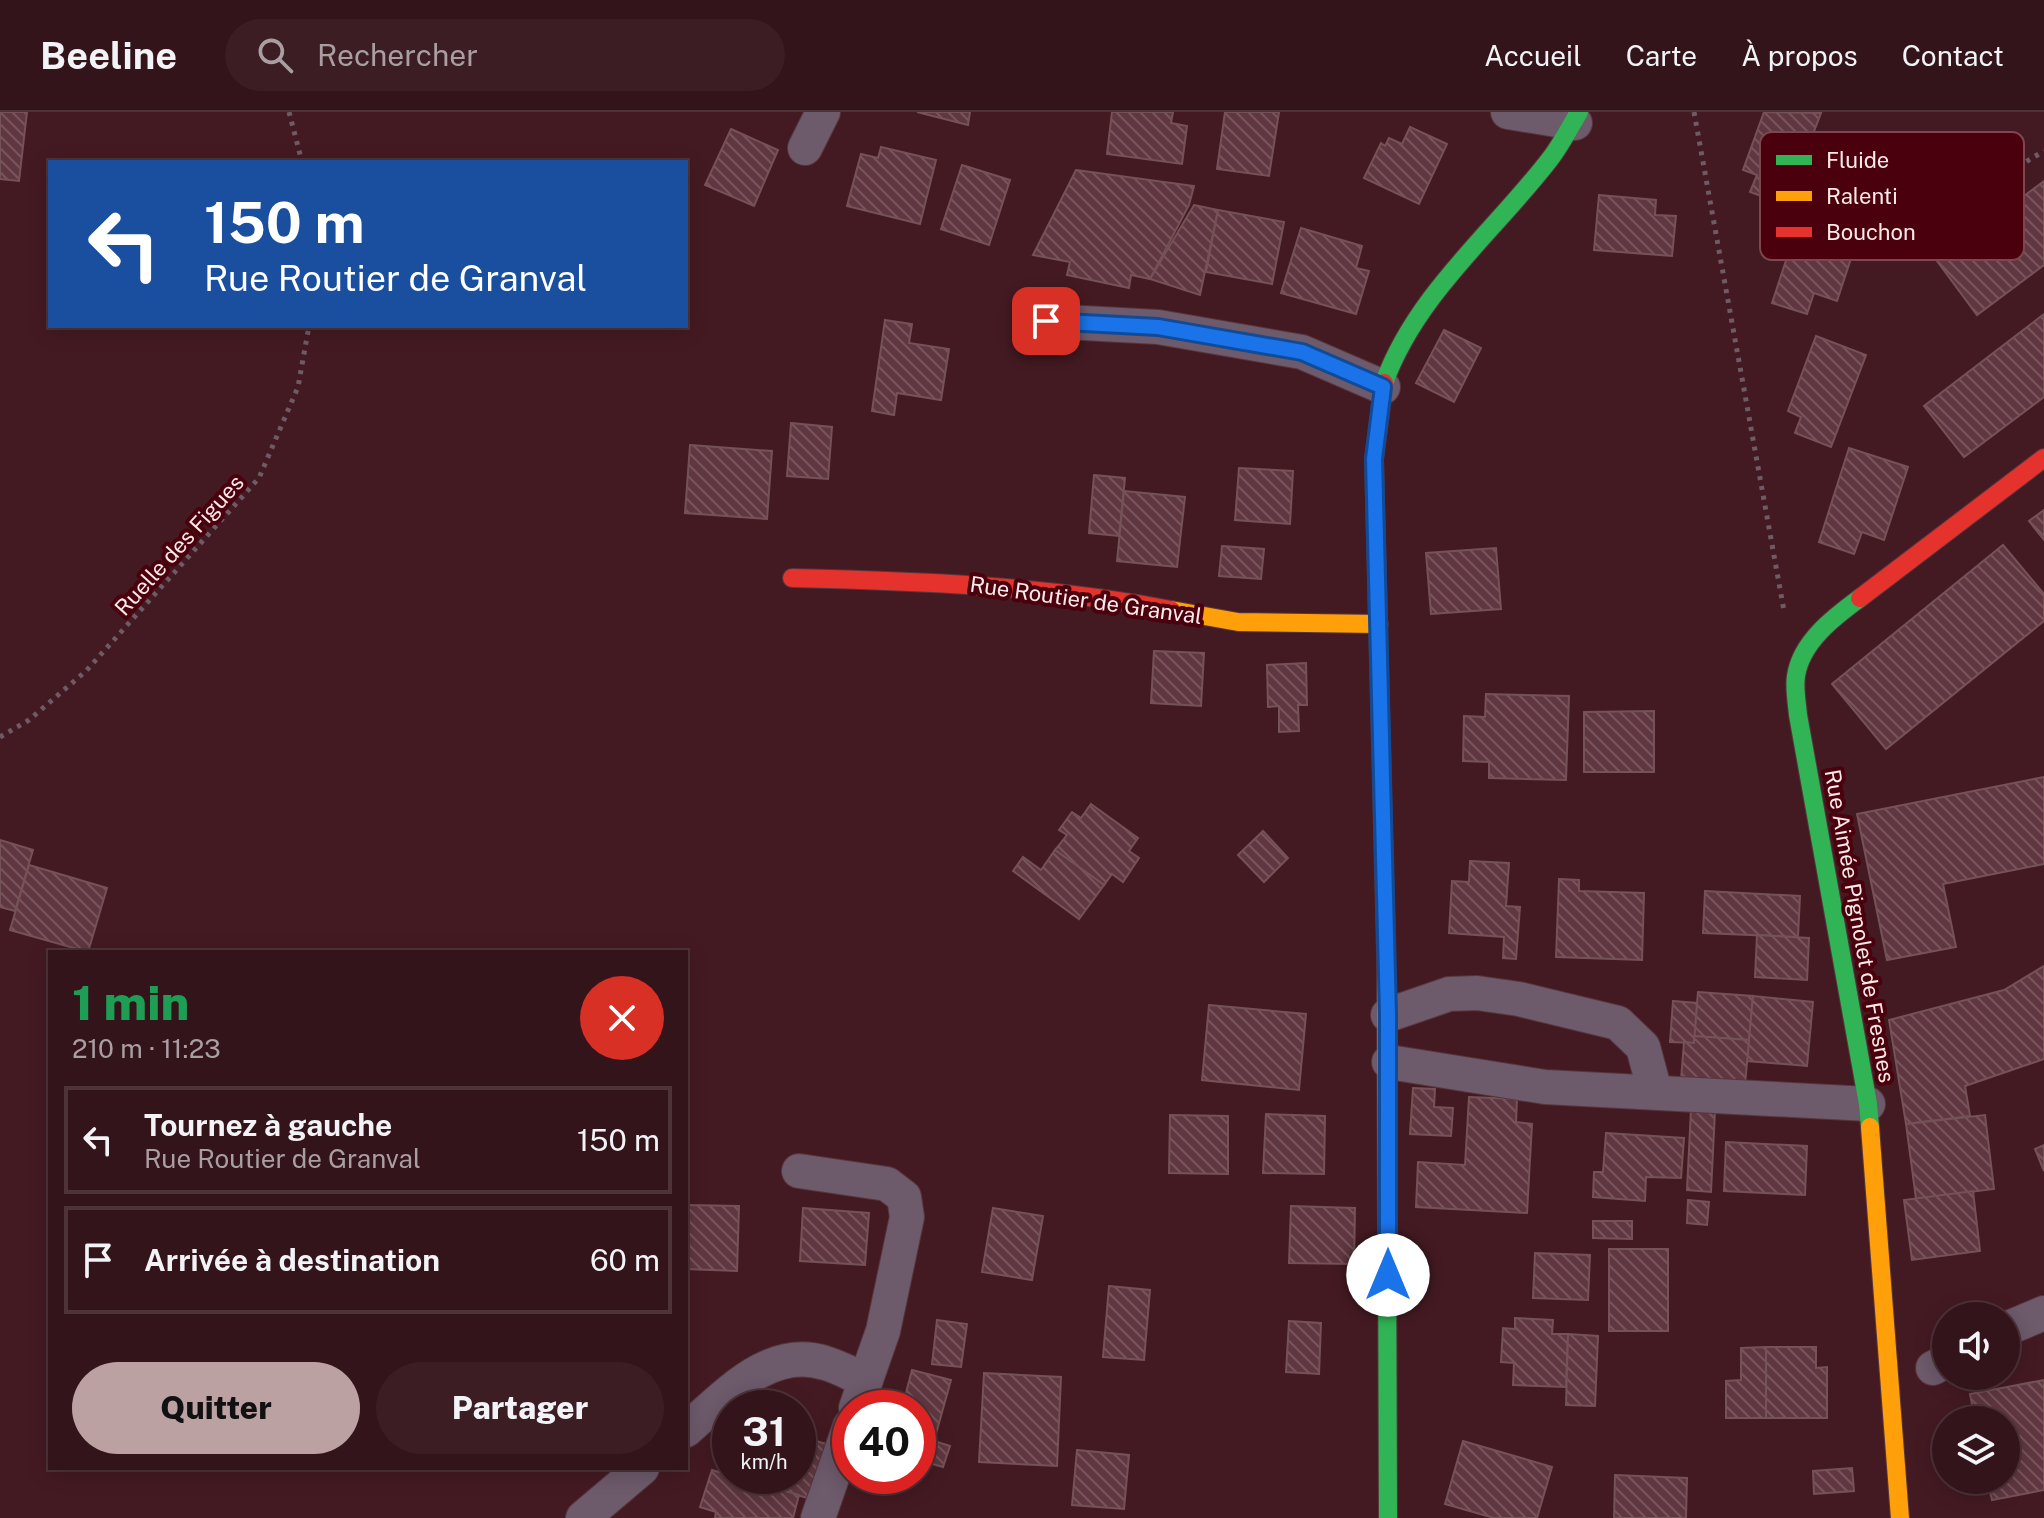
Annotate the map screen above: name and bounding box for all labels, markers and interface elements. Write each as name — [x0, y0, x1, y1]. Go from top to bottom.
search box — [225, 19, 785, 91]
text: Beeline — [40, 33, 177, 78]
icon: search — [253, 33, 297, 77]
text: Rechercher — [317, 37, 478, 73]
text: Accueil — [1484, 39, 1582, 72]
text: Carte — [1626, 39, 1697, 72]
text: À propos — [1741, 39, 1858, 72]
text: Contact — [1902, 39, 2004, 72]
legend — [1760, 132, 2024, 260]
text: Fluide — [1826, 147, 1889, 173]
text: Ralenti — [1826, 183, 1898, 209]
text: 150 m — [204, 190, 365, 256]
icon: left — [72, 192, 176, 296]
text: Bouchon — [1826, 219, 1916, 245]
text: Rue Routier de Granval — [204, 257, 587, 299]
pin — [1012, 287, 1080, 355]
icon: arrive — [1024, 299, 1068, 343]
street label: Ruelle des Figues — [109, 469, 249, 621]
street label: Rue Routier de Granval — [968, 571, 1204, 629]
street label: Rue Aimée Pignolet de Fresnes — [1820, 767, 1900, 1085]
text: 1 min — [72, 974, 189, 1031]
button: close — [580, 976, 664, 1060]
text: 210 m · 11:23 — [72, 1033, 221, 1064]
text: Tournez à gauche — [144, 1107, 392, 1143]
icon: left — [76, 1118, 120, 1162]
text: 150 m — [577, 1122, 660, 1158]
text: Rue Routier de Granval — [144, 1143, 421, 1174]
position arrow — [1346, 1233, 1430, 1317]
icon: arrive — [76, 1238, 120, 1282]
text: Arrivée à destination — [144, 1242, 440, 1278]
text: 60 m — [590, 1242, 660, 1278]
map controls — [1932, 1302, 2020, 1494]
button: sound — [1932, 1302, 2020, 1390]
button: Quitter — [72, 1362, 360, 1454]
button: Partager — [376, 1362, 664, 1454]
speed limit sign: 40 — [832, 1390, 936, 1494]
button: layers — [1932, 1406, 2020, 1494]
text: 31 — [742, 1408, 786, 1455]
text: km/h — [740, 1450, 788, 1474]

